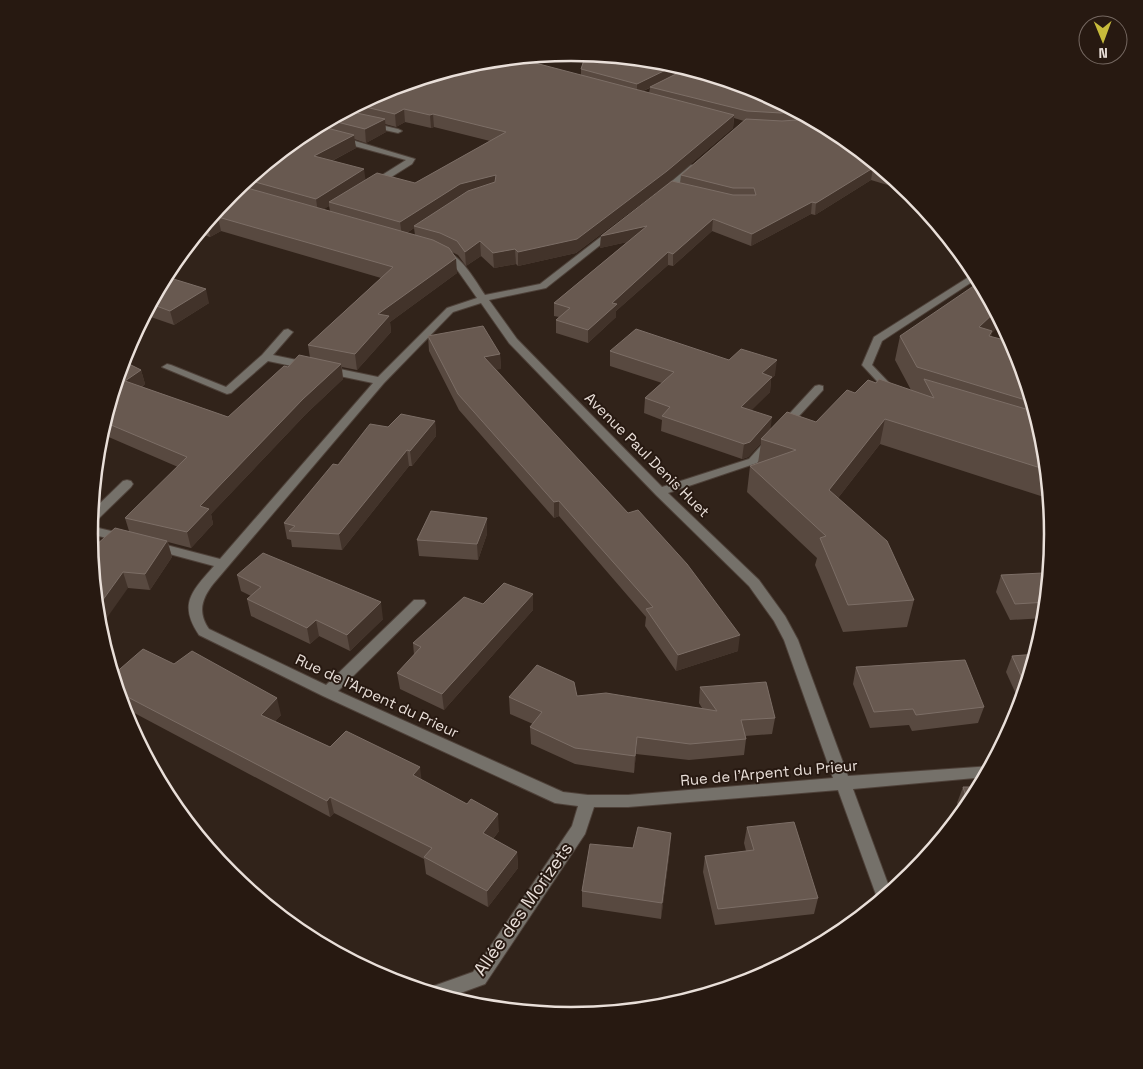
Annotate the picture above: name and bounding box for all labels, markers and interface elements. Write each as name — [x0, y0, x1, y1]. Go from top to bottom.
north arrow — [1078, 15, 1128, 65]
text: N — [1098, 44, 1108, 62]
street label: Avenue Paul Denis Huet — [581, 388, 714, 521]
street label: Rue de l'Arpent du Prieur — [293, 649, 462, 742]
street label: Rue de l'Arpent du Prieur — [679, 755, 859, 790]
street label: Allée des Morizets — [468, 838, 577, 980]

